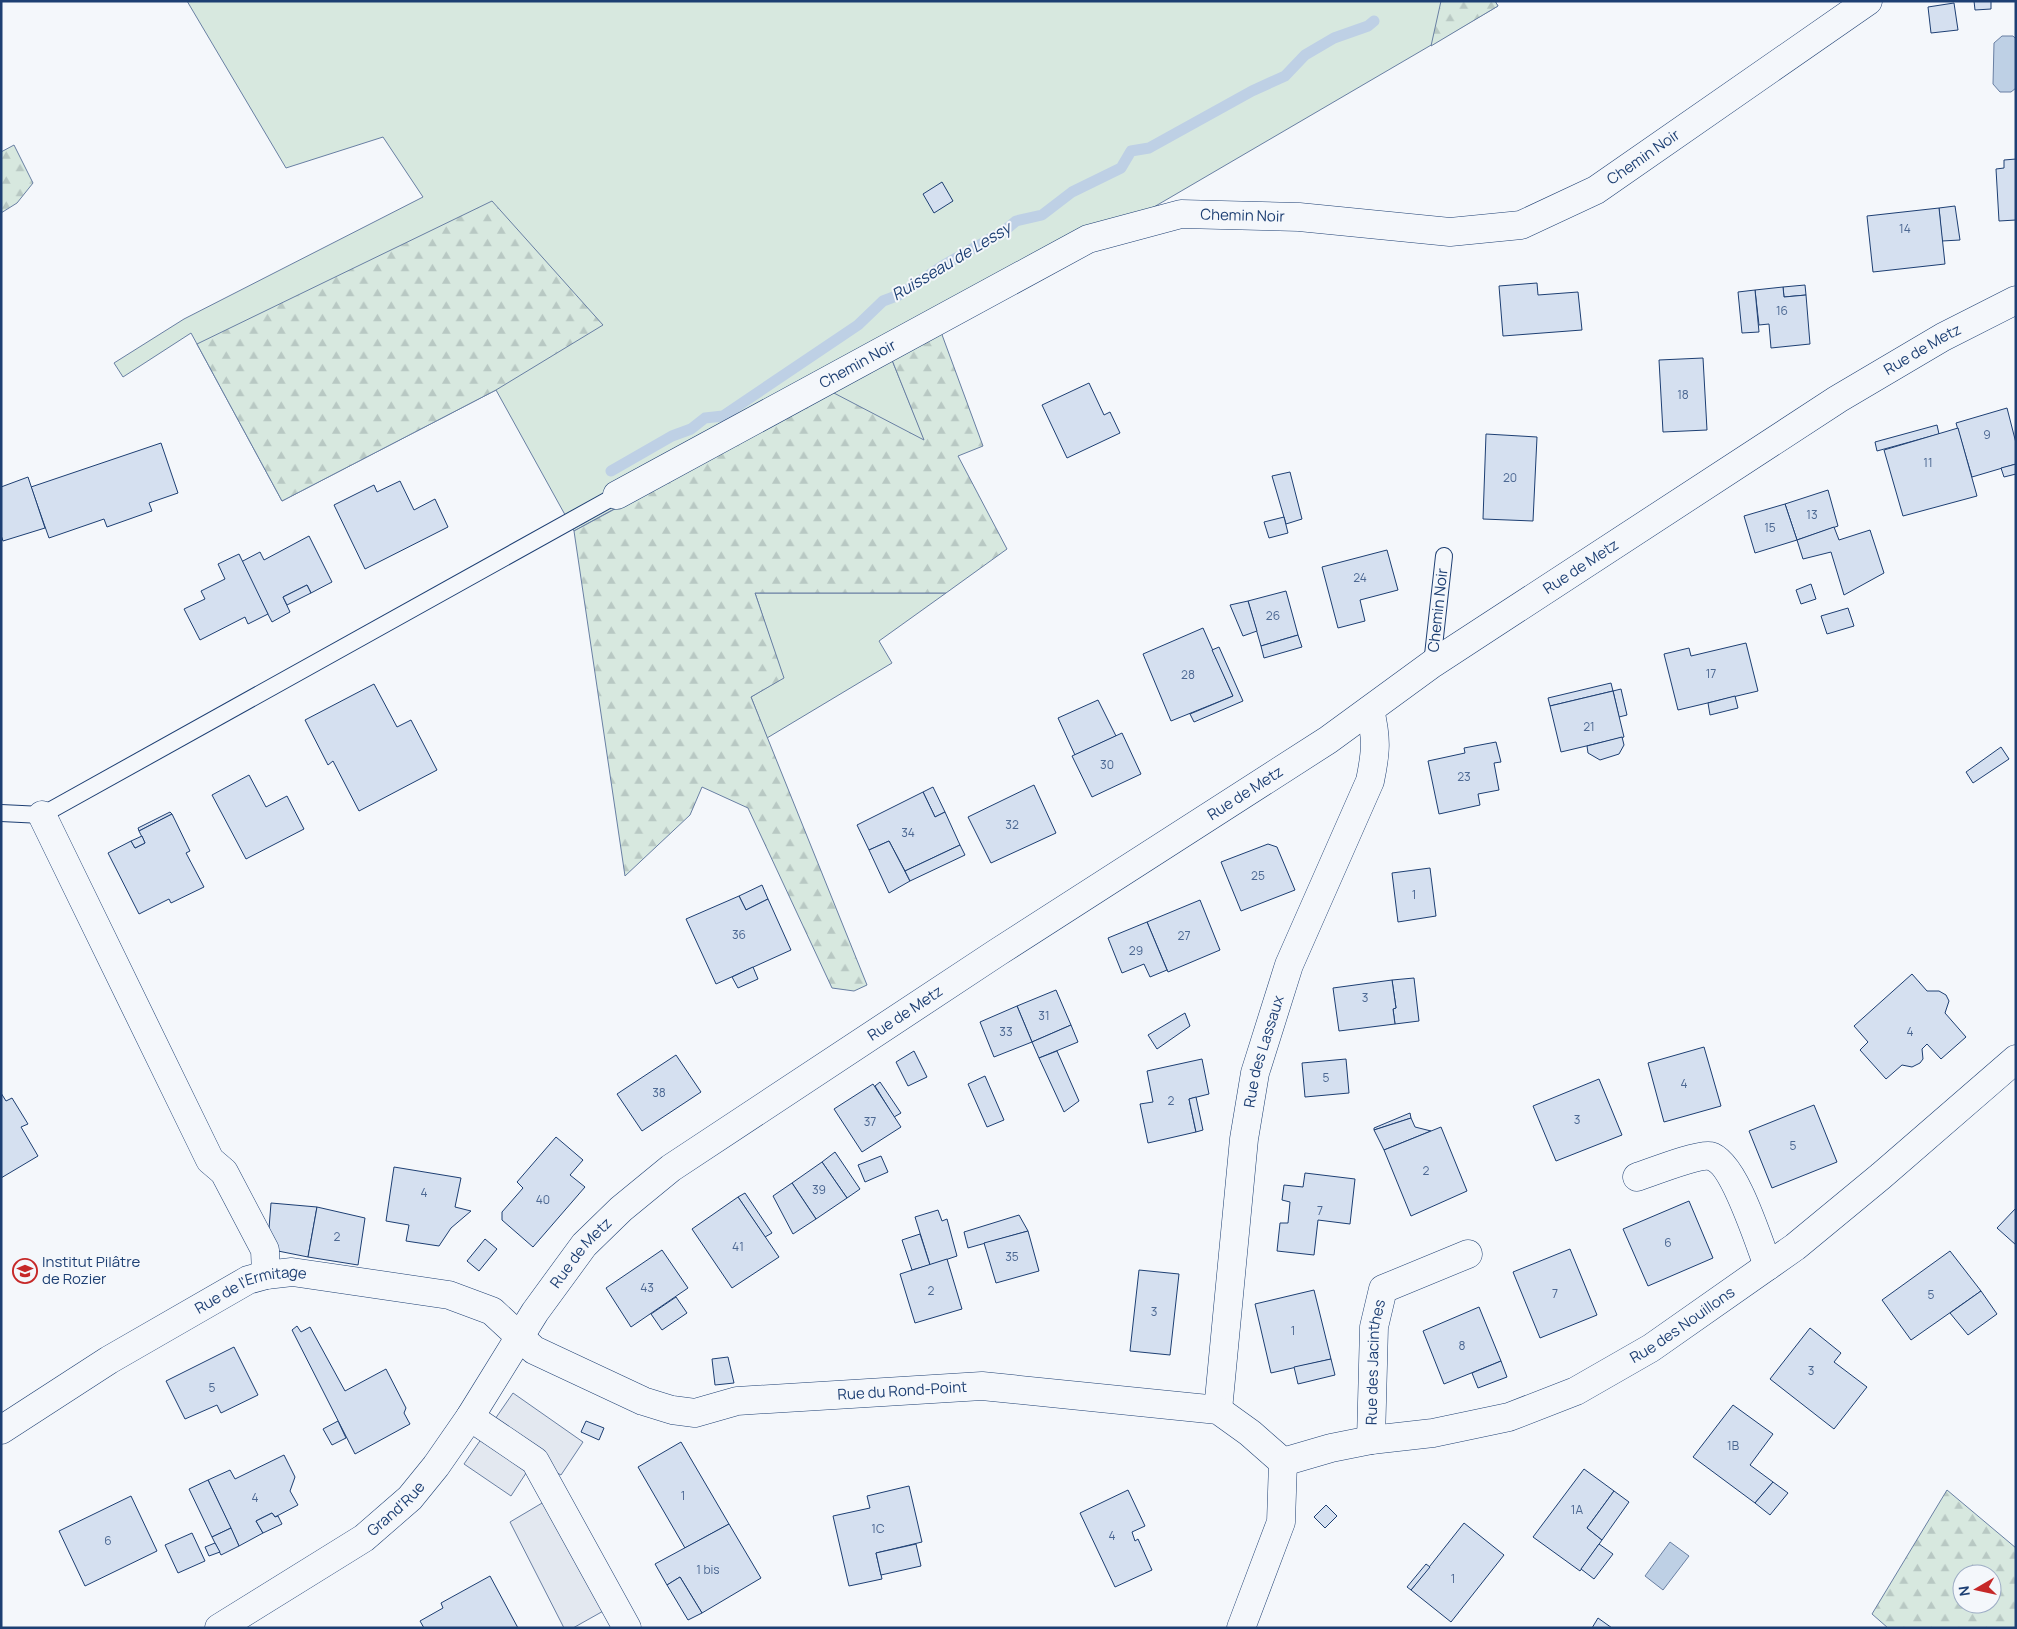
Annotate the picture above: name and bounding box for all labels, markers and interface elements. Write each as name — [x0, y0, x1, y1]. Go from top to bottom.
street label: Chemin Noir — [1602, 124, 1684, 189]
street label: Chemin Noir — [1200, 203, 1286, 227]
water label: Ruisseau de Lessy — [887, 215, 1017, 305]
house number: 14 — [1899, 220, 1911, 237]
house number: 16 — [1776, 302, 1788, 319]
street label: Rue de Metz — [1880, 319, 1965, 380]
street label: Chemin Noir — [815, 334, 900, 393]
house number: 18 — [1677, 386, 1689, 403]
house number: 9 — [1983, 426, 1991, 443]
house number: 11 — [1923, 454, 1933, 471]
house number: 20 — [1503, 469, 1517, 486]
house number: 13 — [1806, 506, 1818, 523]
house number: 15 — [1764, 519, 1776, 536]
street label: Rue de Metz — [1539, 534, 1622, 599]
street label: Chemin Noir — [1422, 567, 1453, 653]
house number: 24 — [1353, 569, 1367, 586]
house number: 26 — [1266, 607, 1280, 624]
house number: 17 — [1706, 665, 1716, 682]
house number: 28 — [1181, 666, 1195, 683]
house number: 21 — [1583, 718, 1595, 735]
house number: 30 — [1100, 756, 1114, 773]
street label: Rue de Metz — [1203, 761, 1287, 825]
house number: 23 — [1457, 768, 1471, 785]
house number: 32 — [1005, 816, 1019, 833]
house number: 34 — [901, 824, 915, 841]
house number: 25 — [1251, 867, 1265, 884]
house number: 1 — [1412, 886, 1416, 903]
house number: 36 — [732, 926, 746, 943]
house number: 27 — [1178, 927, 1190, 944]
house number: 29 — [1129, 942, 1143, 959]
street label: Rue de Metz — [863, 980, 947, 1045]
house number: 3 — [1362, 989, 1368, 1006]
street label: Rue des Lassaux — [1238, 993, 1289, 1109]
house number: 31 — [1038, 1007, 1050, 1024]
house number: 33 — [999, 1023, 1013, 1040]
house number: 4 — [1906, 1023, 1914, 1040]
house number: 5 — [1323, 1069, 1330, 1086]
house number: 4 — [1680, 1075, 1688, 1092]
house number: 38 — [652, 1084, 666, 1101]
house number: 2 — [1168, 1092, 1175, 1109]
house number: 3 — [1574, 1111, 1580, 1128]
house number: 37 — [864, 1113, 876, 1130]
house number: 5 — [1790, 1137, 1797, 1154]
house number: 2 — [1423, 1162, 1430, 1179]
house number: 39 — [812, 1181, 826, 1198]
house number: 4 — [420, 1184, 428, 1201]
house number: 40 — [536, 1191, 550, 1208]
house number: 7 — [1317, 1202, 1323, 1219]
street label: Rue de Metz — [545, 1213, 616, 1292]
house number: 2 — [334, 1228, 341, 1245]
house number: 6 — [1664, 1234, 1672, 1251]
house number: 41 — [732, 1238, 744, 1255]
house number: 35 — [1005, 1248, 1019, 1265]
place label: Institut Pilâtre de Rozier — [42, 1251, 140, 1289]
school or university icon: Institut Pilâtre de Rozier — [12, 1258, 38, 1284]
street label: Rue de l'Ermitage — [191, 1261, 308, 1318]
house number: 43 — [640, 1279, 654, 1296]
street label: Rue des Nouillons — [1626, 1281, 1739, 1368]
house number: 2 — [928, 1282, 935, 1299]
house number: 7 — [1552, 1285, 1558, 1302]
house number: 5 — [1928, 1286, 1935, 1303]
street label: Rue des Jacinthes — [1360, 1297, 1390, 1425]
house number: 3 — [1151, 1303, 1157, 1320]
house number: 1 — [1291, 1322, 1295, 1339]
house number: 8 — [1459, 1337, 1466, 1354]
house number: 3 — [1808, 1362, 1814, 1379]
street label: Rue du Rond-Point — [837, 1376, 968, 1405]
house number: 5 — [209, 1379, 216, 1396]
house number: 1B — [1727, 1437, 1739, 1454]
street label: Grand'Rue — [362, 1477, 430, 1541]
house number: 1 — [681, 1487, 685, 1504]
house number: 4 — [251, 1489, 259, 1506]
house number: 1A — [1571, 1501, 1584, 1518]
house number: 1C — [871, 1520, 885, 1537]
house number: 4 — [1108, 1527, 1116, 1544]
house number: 6 — [104, 1532, 112, 1549]
house number: 1 bis — [696, 1561, 720, 1578]
north arrow — [1952, 1564, 2002, 1614]
house number: 1 — [1451, 1570, 1455, 1587]
text: N — [1953, 1585, 1974, 1598]

